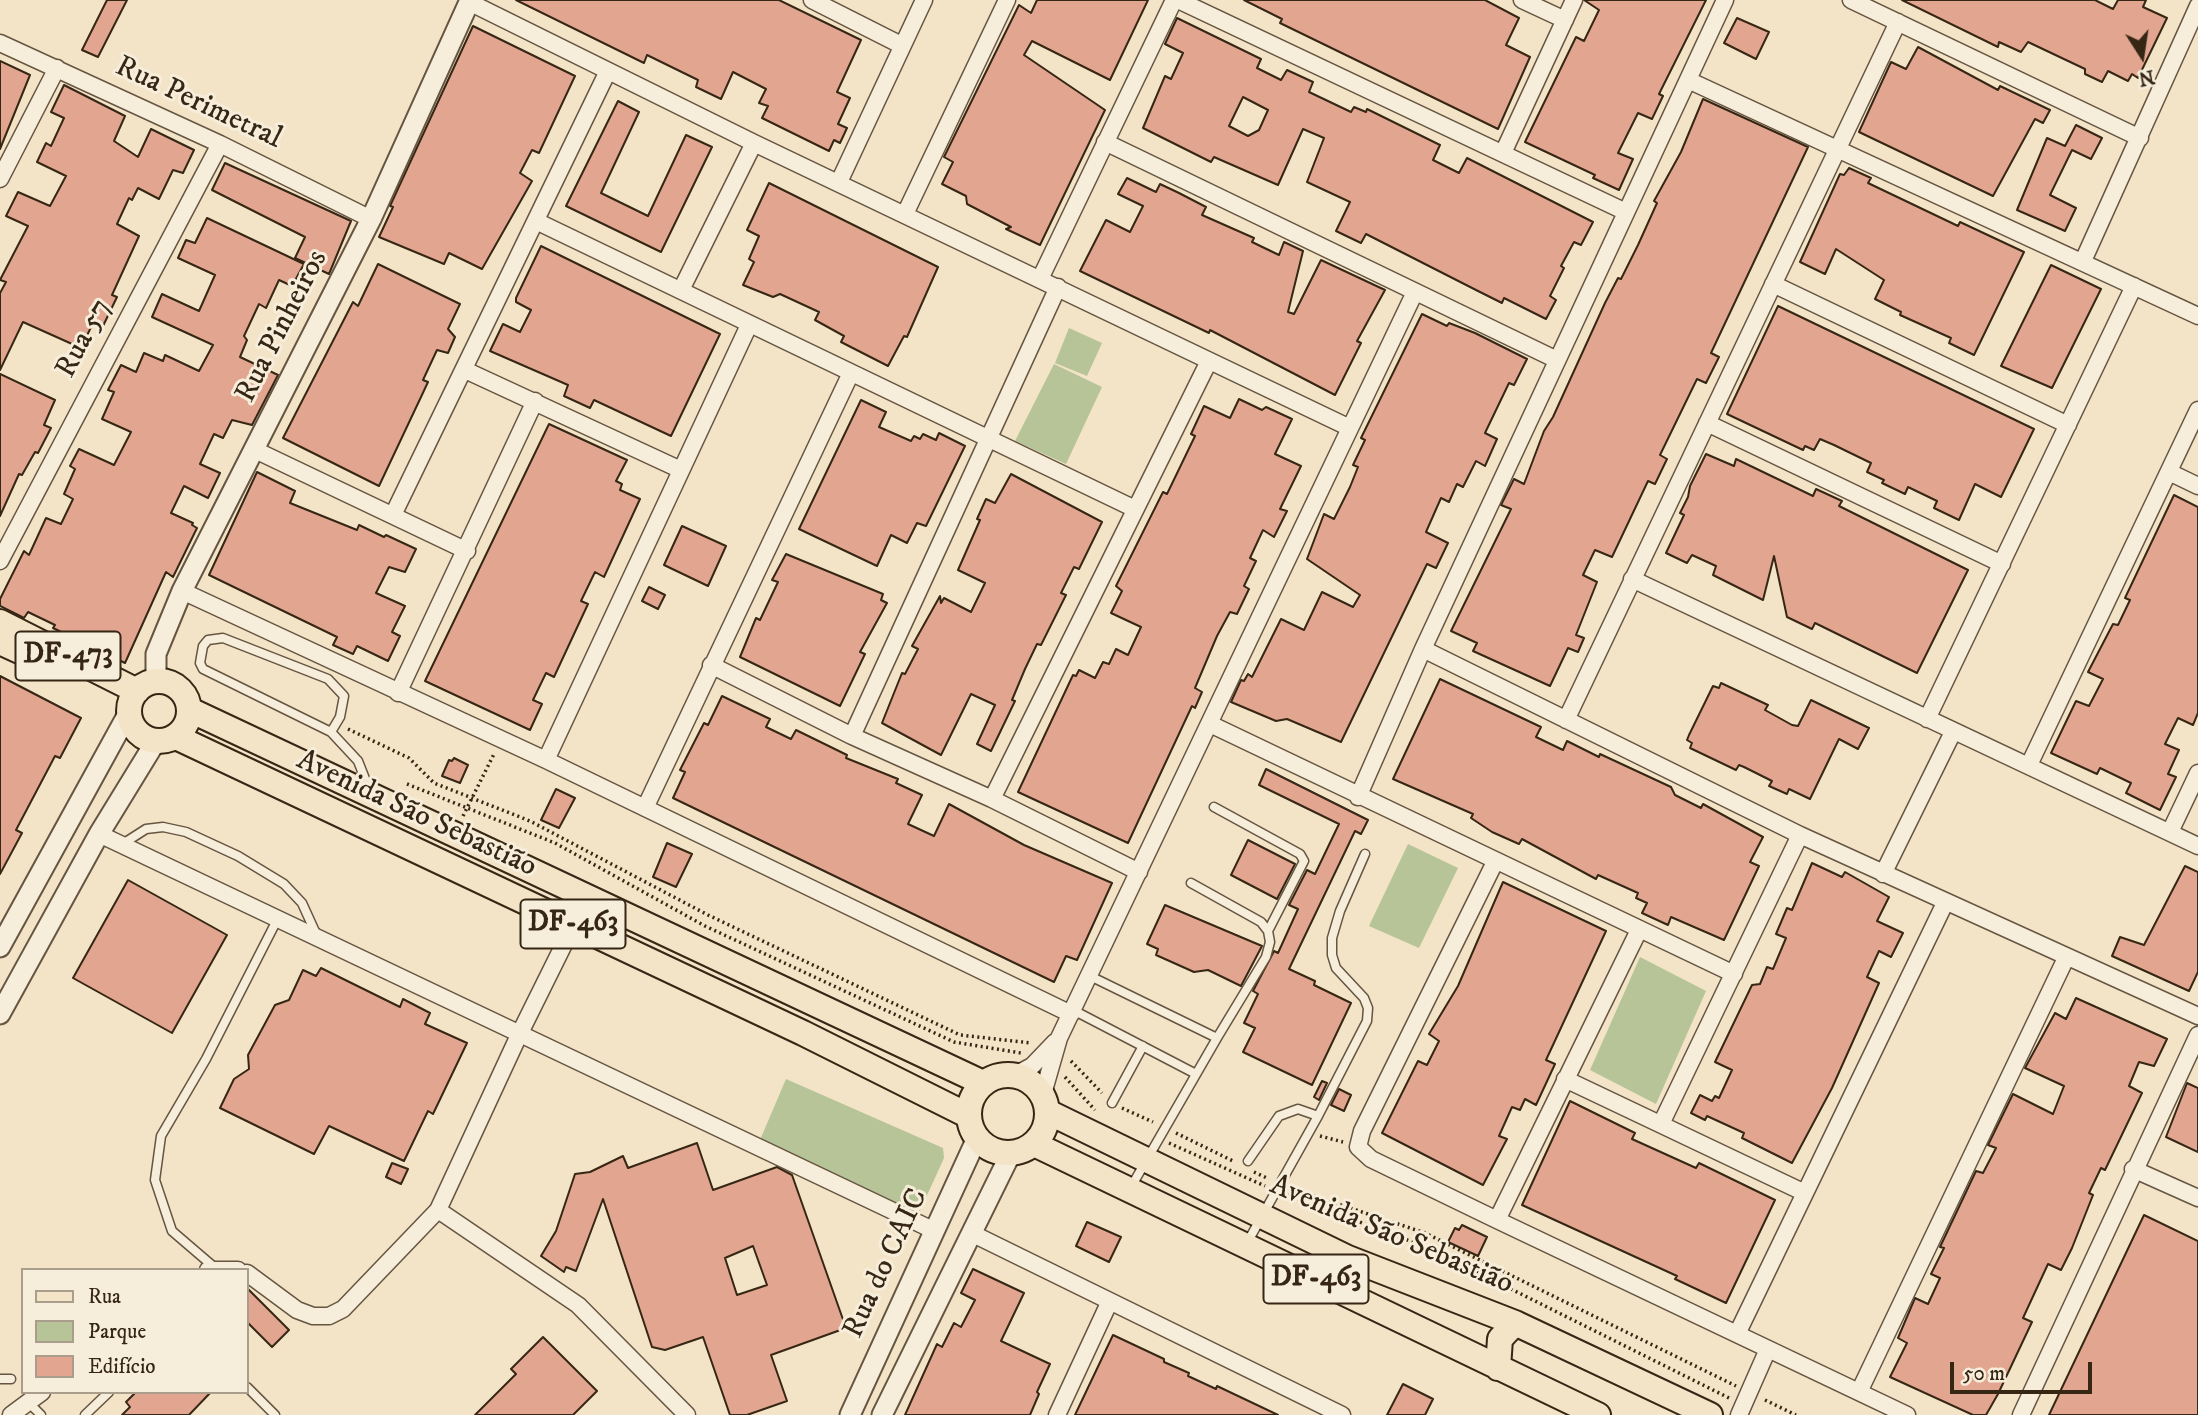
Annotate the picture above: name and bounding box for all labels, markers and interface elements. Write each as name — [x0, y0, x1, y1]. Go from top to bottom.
north arrow — [2107, 21, 2177, 91]
street label: Rua Perimetral — [109, 50, 287, 158]
text: N — [2136, 64, 2157, 90]
street label: Rua Pinheiros — [229, 245, 337, 409]
street label: Rua 57 — [49, 293, 121, 385]
road number: DF-473 — [15, 632, 120, 680]
street label: Avenida São Sebastião — [290, 744, 542, 886]
road number: DF-463 — [520, 900, 626, 948]
street label: Avenida São Sebastião — [1264, 1168, 1518, 1304]
street label: Rua do CAIC — [837, 1184, 937, 1344]
road number: DF-463 — [1264, 1254, 1368, 1304]
legend — [21, 1268, 248, 1394]
text: Rua — [88, 1284, 121, 1310]
text: Parque — [88, 1319, 146, 1345]
scale bar — [1953, 1348, 2095, 1392]
text: Edifício — [88, 1354, 156, 1380]
text: 50 m — [1963, 1361, 2005, 1387]

